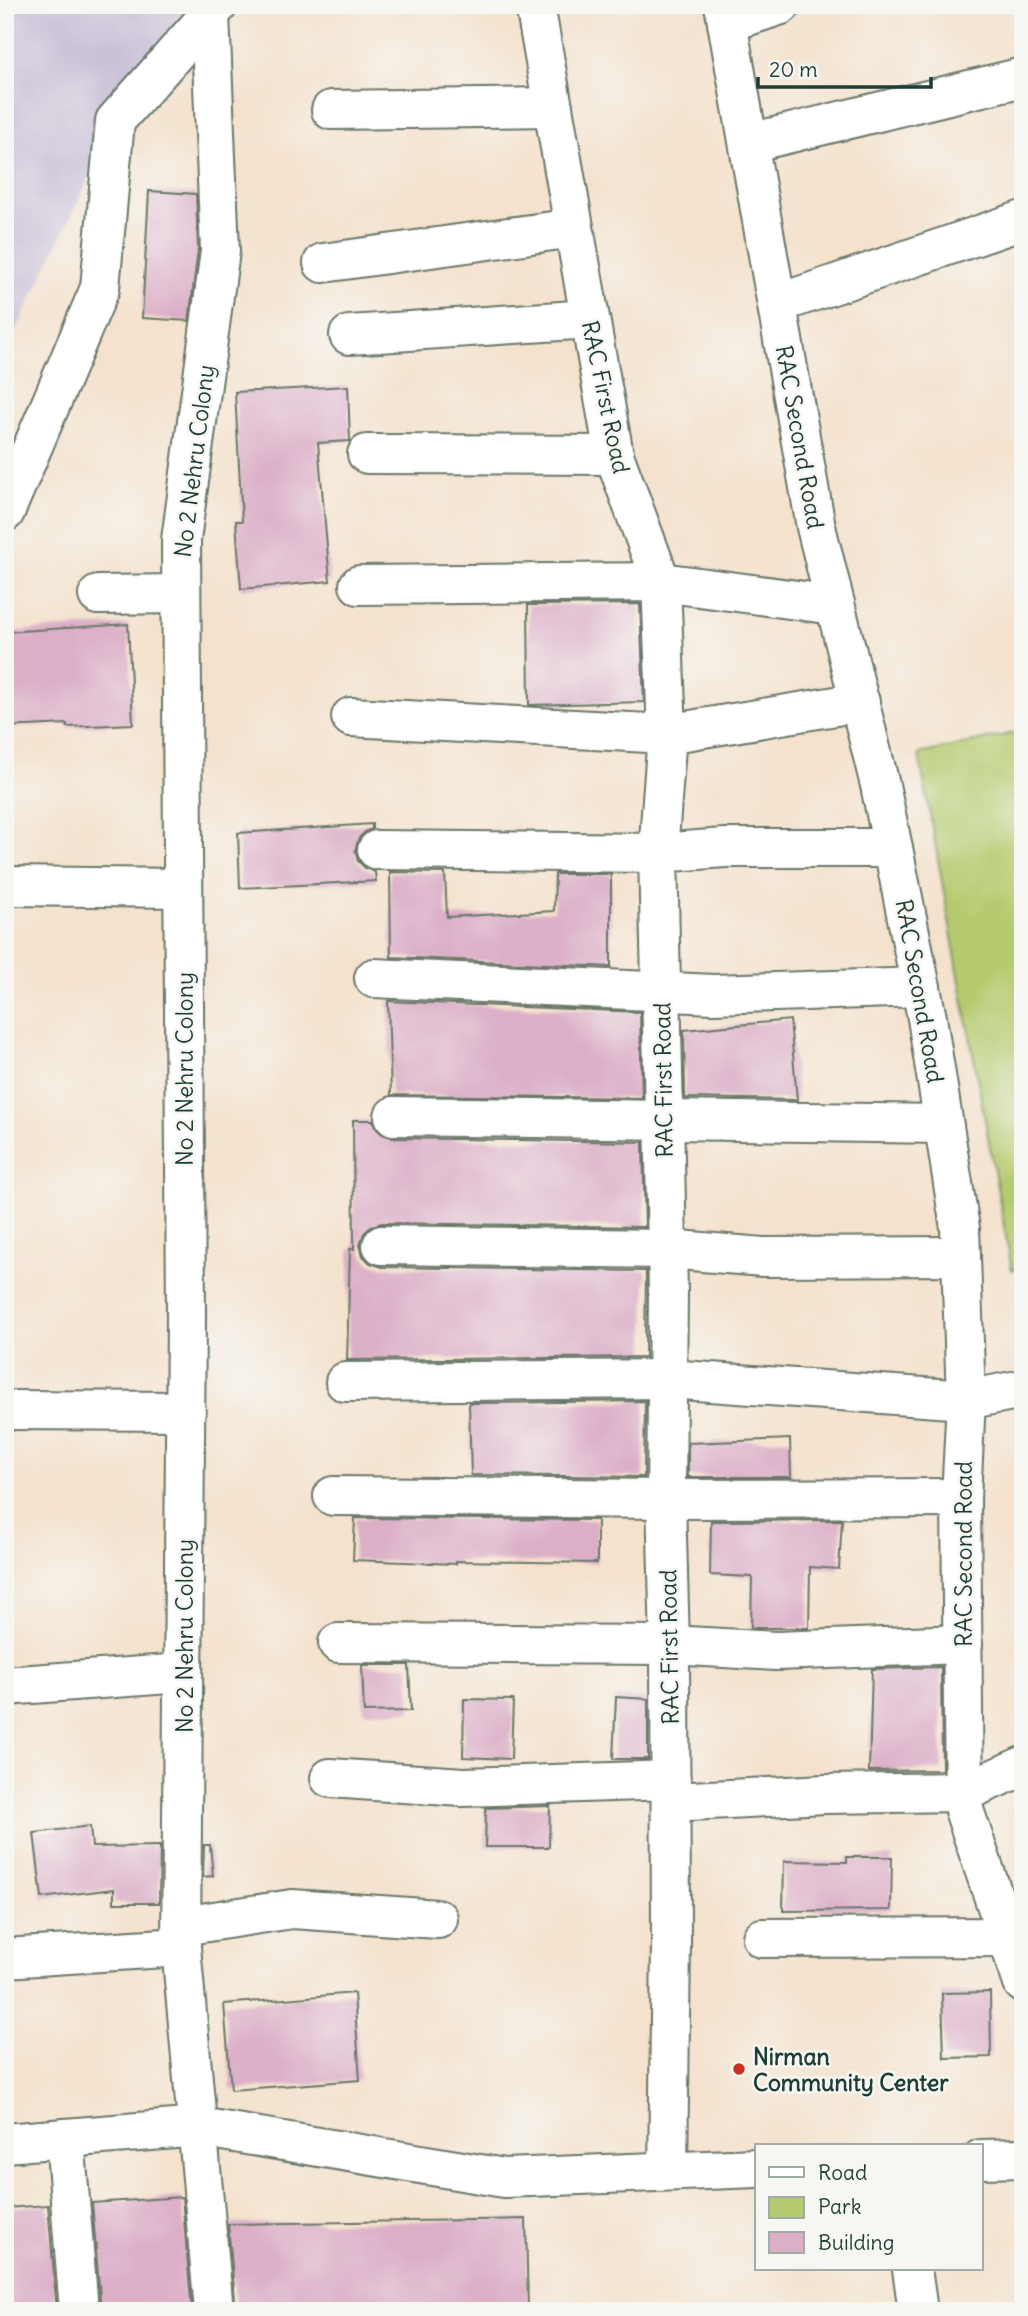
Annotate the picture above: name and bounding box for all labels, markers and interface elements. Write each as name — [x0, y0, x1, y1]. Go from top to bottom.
scale bar — [758, 46, 932, 90]
text: 20 m — [769, 56, 818, 83]
street label: RAC First Road — [576, 318, 636, 476]
street label: RAC Second Road — [770, 343, 830, 531]
street label: No 2 Nehru Colony — [168, 363, 220, 559]
street label: RAC Second Road — [890, 897, 950, 1085]
street label: No 2 Nehru Colony — [170, 972, 199, 1166]
street label: RAC First Road — [647, 1002, 679, 1158]
street label: RAC Second Road — [949, 1461, 978, 1647]
street label: No 2 Nehru Colony — [170, 1539, 199, 1733]
street label: RAC First Road — [653, 1569, 685, 1725]
place label: Nirman Community Center — [753, 2042, 949, 2097]
marker: Nirman Community Center — [731, 2061, 747, 2077]
legend — [755, 2144, 982, 2270]
text: Road — [818, 2159, 867, 2186]
text: Park — [818, 2193, 861, 2220]
text: Building — [818, 2229, 894, 2256]

